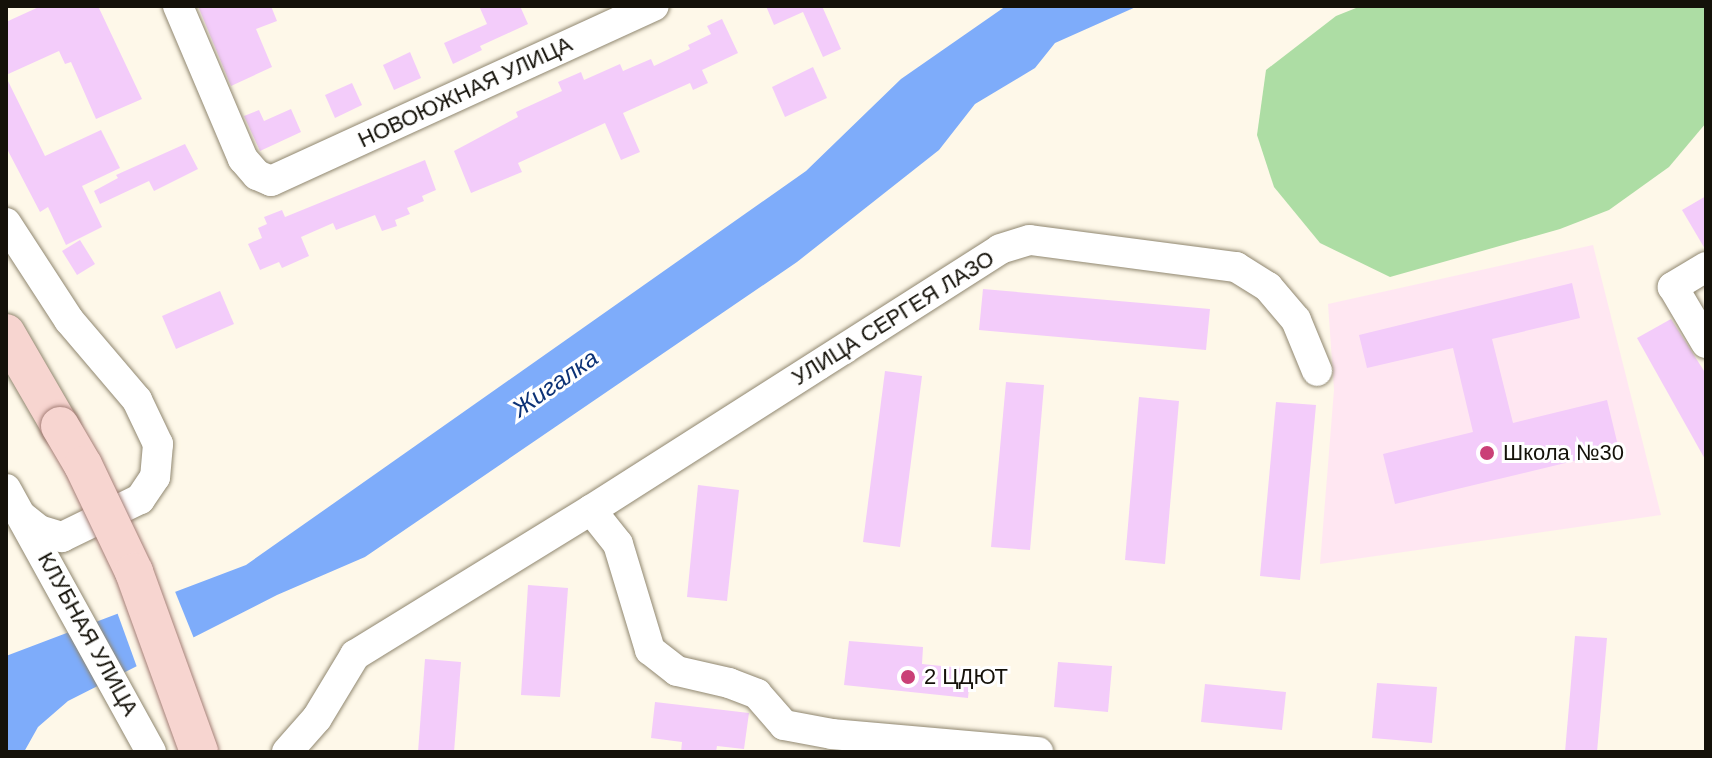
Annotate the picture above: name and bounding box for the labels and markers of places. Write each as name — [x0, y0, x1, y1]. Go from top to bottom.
place label: Школа №30 — [1503, 440, 1624, 466]
marker: Школа №30 — [1478, 444, 1496, 462]
place label: 2 ЦДЮТ — [924, 664, 1008, 690]
marker: 2 ЦДЮТ — [899, 668, 917, 686]

